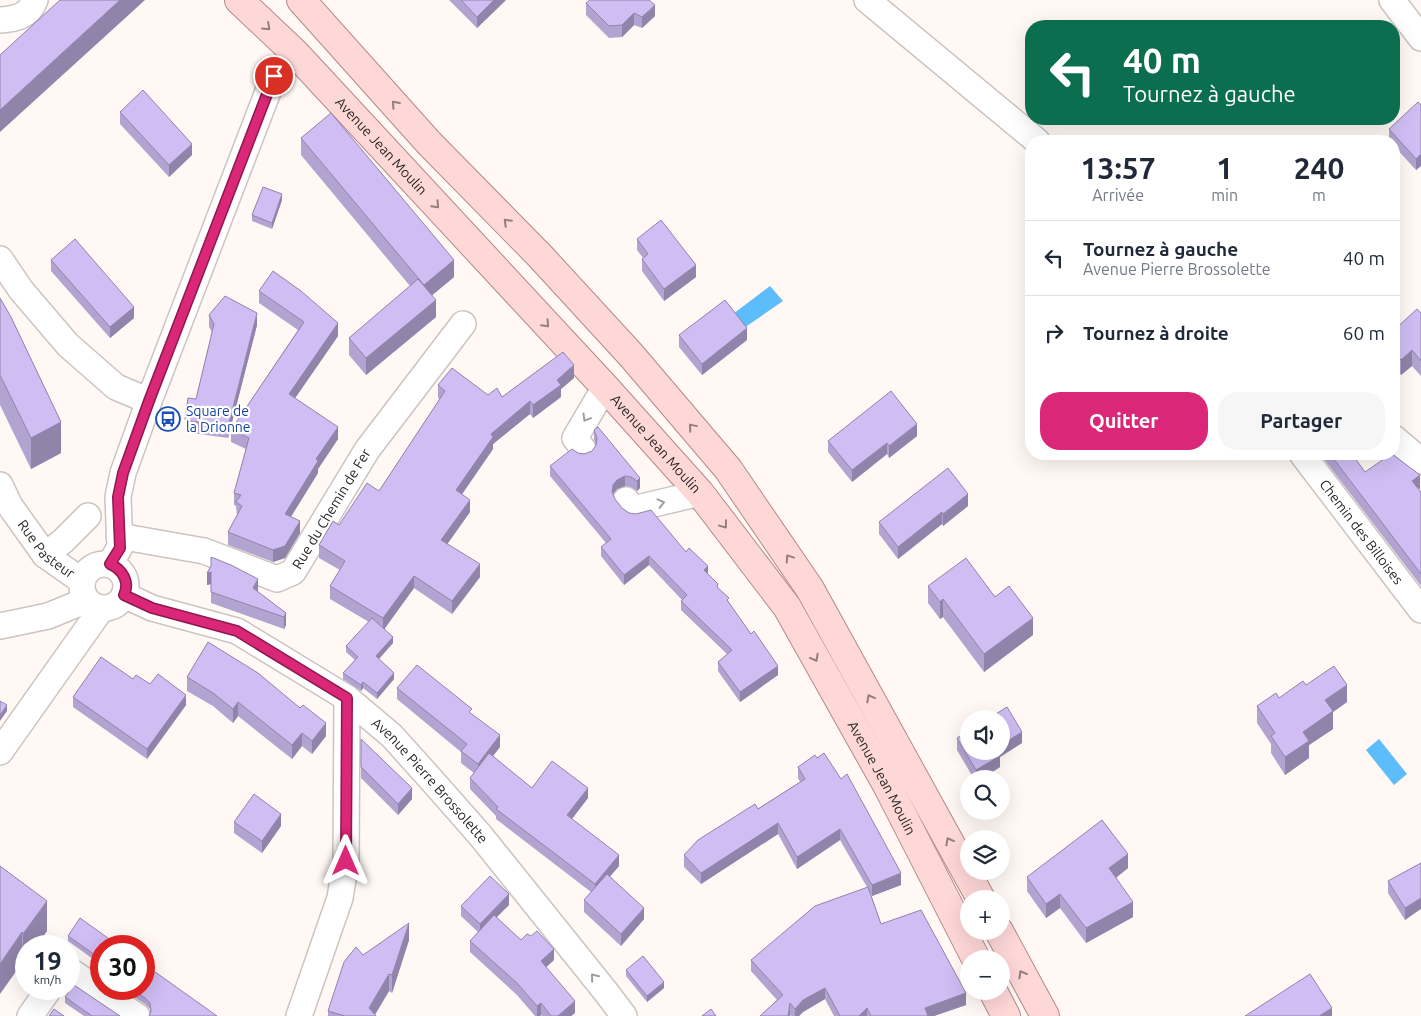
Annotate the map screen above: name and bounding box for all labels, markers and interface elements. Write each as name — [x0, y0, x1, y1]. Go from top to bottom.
one-way arrow — [262, 21, 271, 30]
icon: left — [1040, 40, 1105, 105]
text: 40 m — [1123, 40, 1201, 80]
pin — [253, 55, 295, 97]
icon: arrive — [260, 62, 288, 90]
text: Tournez à gauche — [1123, 81, 1296, 106]
street label: Avenue Jean Moulin — [332, 94, 430, 198]
one-way arrow — [391, 101, 400, 110]
text: 13:57 — [1081, 151, 1156, 185]
text: 1 — [1216, 151, 1233, 185]
text: 240 — [1294, 151, 1344, 185]
text: Arrivée — [1092, 186, 1144, 204]
text: min — [1211, 186, 1238, 204]
text: m — [1312, 186, 1326, 204]
one-way arrow — [430, 200, 439, 209]
one-way arrow — [504, 219, 513, 228]
text: Tournez à gauche — [1083, 238, 1238, 260]
icon: left — [1040, 244, 1068, 272]
text: 40 m — [1343, 247, 1385, 269]
text: Avenue Pierre Brossolette — [1083, 260, 1271, 278]
one-way arrow — [540, 319, 549, 328]
icon: right — [1040, 319, 1068, 347]
text: Tournez à droite — [1083, 322, 1229, 344]
text: 60 m — [1343, 322, 1385, 344]
street label: Avenue Jean Moulin — [608, 391, 704, 496]
button: Quitter — [1040, 392, 1208, 450]
button: Partager — [1218, 392, 1385, 450]
place label: Square de la Drionne — [186, 403, 251, 435]
bus stop icon: Square de la Drionne — [155, 406, 181, 432]
one-way arrow — [583, 413, 593, 422]
one-way arrow — [689, 424, 698, 433]
street label: Rue du Chemin de Fer — [289, 445, 374, 572]
street label: Chemin des Billoises — [1316, 476, 1406, 587]
one-way arrow — [656, 498, 665, 509]
street label: Rue Pasteur — [14, 517, 78, 582]
one-way arrow — [718, 519, 726, 528]
one-way arrow — [786, 554, 795, 564]
one-way arrow — [809, 653, 819, 662]
one-way arrow — [867, 695, 877, 704]
map controls — [960, 710, 1010, 1000]
button: sound — [960, 710, 1010, 760]
street label: Avenue Pierre Brossolette — [369, 715, 491, 846]
street label: Avenue Jean Moulin — [845, 718, 919, 837]
button: search — [960, 770, 1010, 820]
button: layers — [960, 830, 1010, 880]
position arrow — [319, 834, 371, 886]
one-way arrow — [945, 837, 955, 846]
button: + — [960, 890, 1010, 940]
speed limit sign: 30 — [90, 935, 155, 1000]
text: 19 — [33, 947, 62, 975]
button: − — [960, 950, 1010, 1000]
one-way arrow — [1018, 970, 1028, 979]
text: km/h — [34, 973, 61, 986]
one-way arrow — [592, 974, 600, 983]

